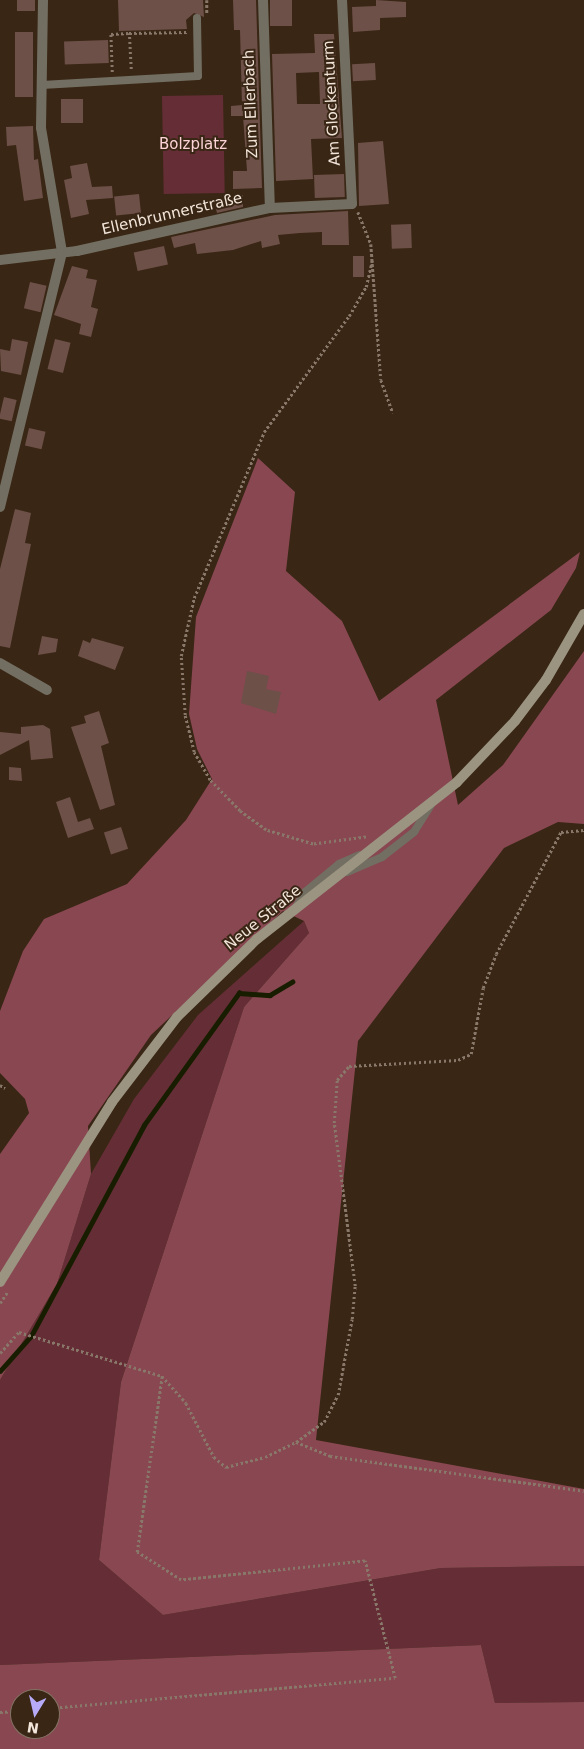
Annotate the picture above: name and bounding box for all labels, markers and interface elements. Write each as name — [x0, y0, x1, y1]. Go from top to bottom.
street label: Am Glockenturm — [320, 40, 344, 166]
street label: Zum Ellerbach — [240, 49, 262, 159]
park label: Bolzplatz — [159, 136, 227, 154]
street label: Ellenbrunnerstraße — [100, 189, 244, 239]
street label: Neue Straße — [221, 882, 305, 954]
north arrow — [10, 1689, 60, 1739]
text: N — [26, 1719, 40, 1737]

